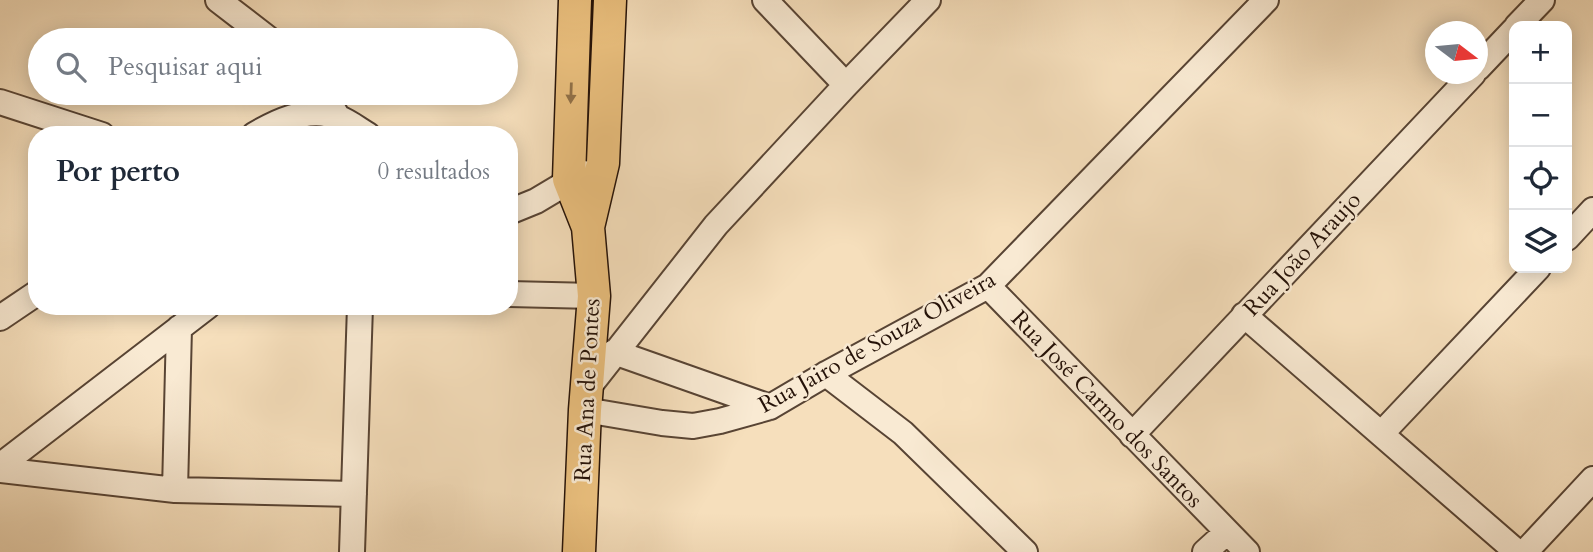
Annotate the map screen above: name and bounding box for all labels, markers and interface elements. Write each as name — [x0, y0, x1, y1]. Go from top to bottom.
north arrow — [1425, 21, 1488, 84]
map controls — [1509, 21, 1572, 273]
button: + — [1509, 21, 1572, 84]
search box — [28, 28, 518, 105]
icon: search — [52, 48, 90, 86]
text: Pesquisar aqui — [108, 49, 263, 84]
one-way arrow — [565, 82, 576, 104]
button: − — [1509, 84, 1572, 147]
button: locate — [1509, 147, 1572, 210]
text: Por perto — [56, 151, 180, 192]
text: 0 resultados — [377, 156, 490, 187]
street label: Rua João Araujo — [1236, 185, 1368, 323]
button: layers — [1509, 210, 1572, 273]
street label: Rua Jairo de Souza Oliveira — [753, 264, 1001, 420]
street label: Rua Ana de Pontes — [567, 298, 607, 482]
street label: Rua José Carmo dos Santos — [1004, 303, 1210, 515]

